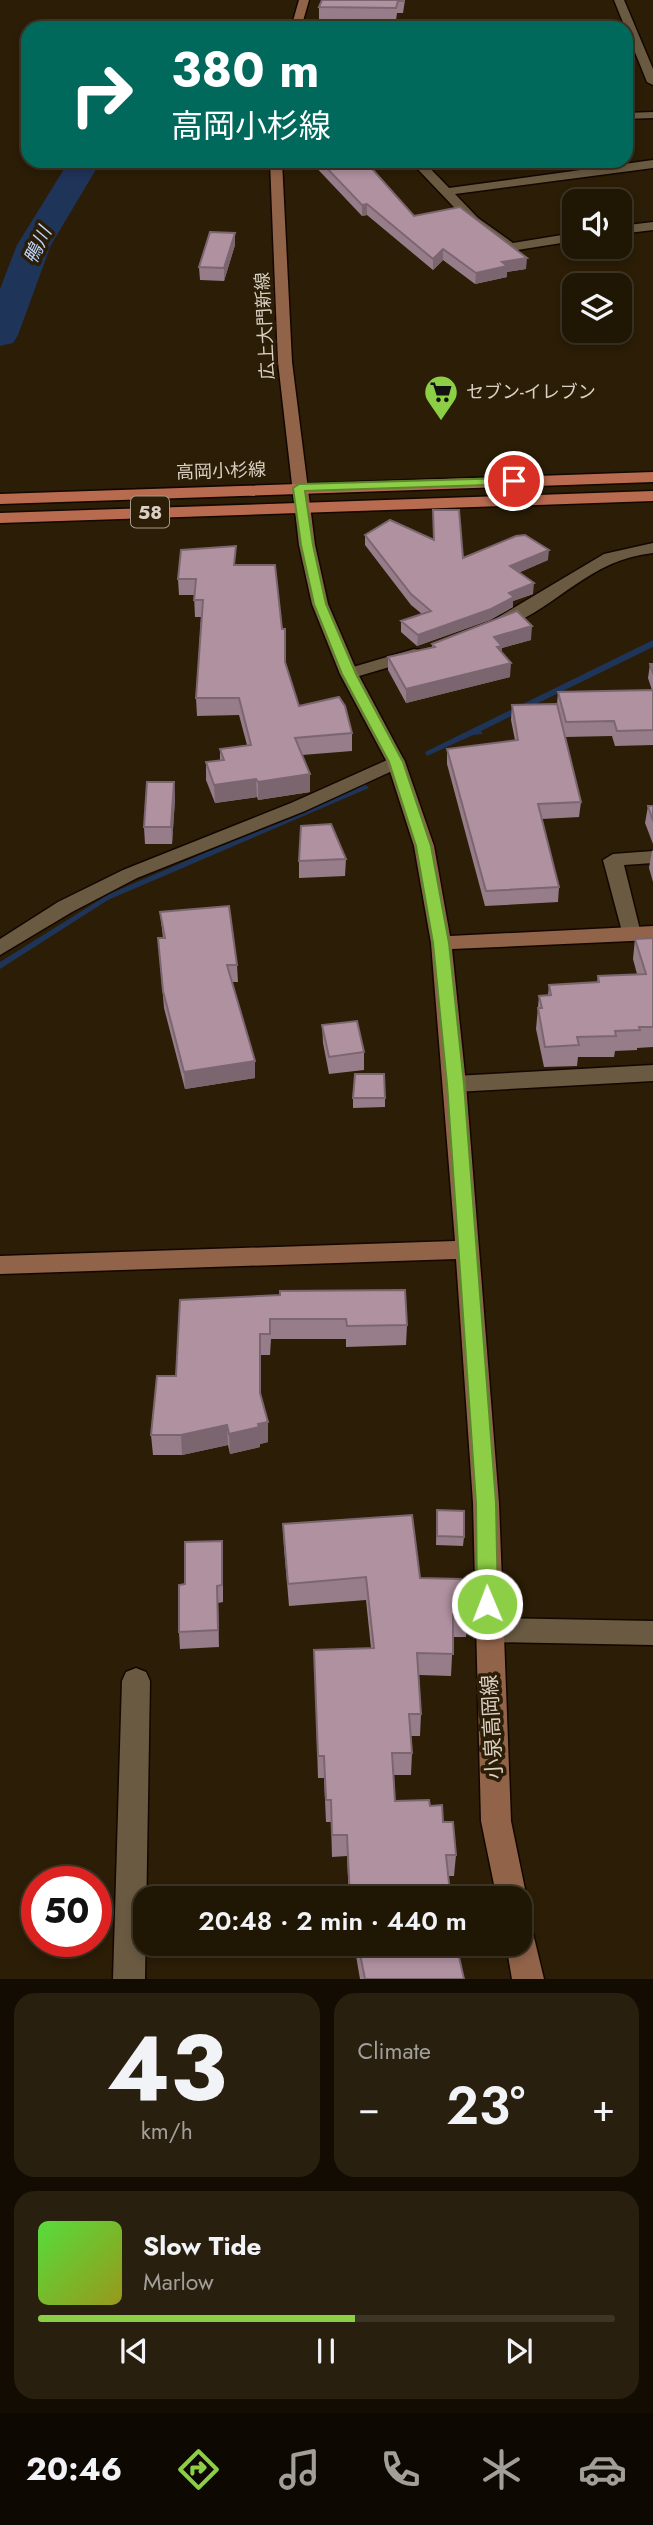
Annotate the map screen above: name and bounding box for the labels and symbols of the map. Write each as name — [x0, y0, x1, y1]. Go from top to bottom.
water label: 鴨川 — [17, 220, 59, 268]
street label: 広上大門新線 — [249, 271, 281, 381]
supermarket icon: セブン-イレブン — [422, 373, 460, 422]
place label: セブン-イレブン — [466, 379, 596, 405]
pin — [484, 451, 544, 511]
street label: 高岡小杉線 — [176, 456, 266, 486]
road number: 58 — [131, 496, 169, 527]
position arrow — [450, 1567, 524, 1641]
street label: 小泉高岡線 — [474, 1674, 510, 1780]
speed limit sign: 50 — [21, 1866, 112, 1957]

